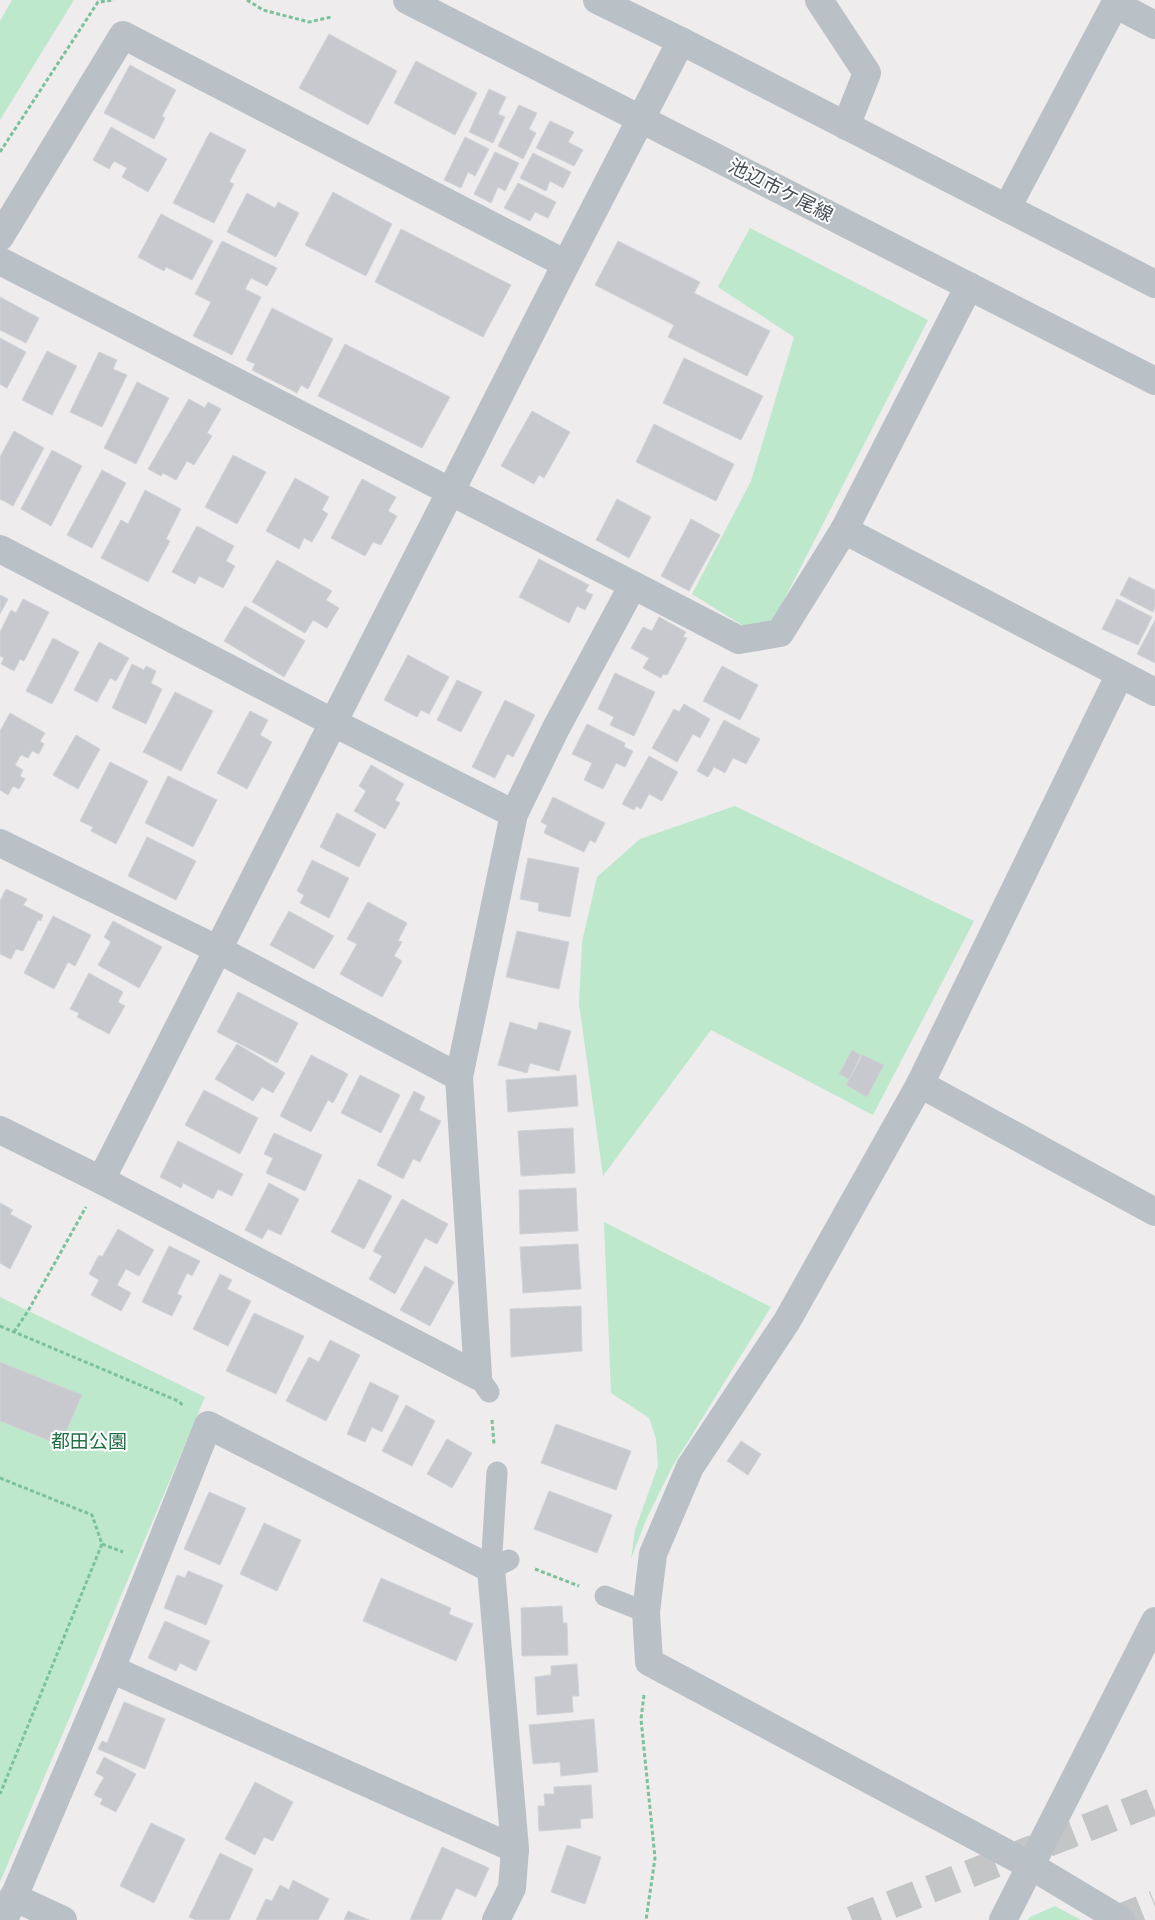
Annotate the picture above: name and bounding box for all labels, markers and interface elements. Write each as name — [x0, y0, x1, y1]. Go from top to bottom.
street label: 池辺市ケ尾線 — [725, 154, 837, 227]
park label: 都田公園 — [51, 1430, 127, 1453]

